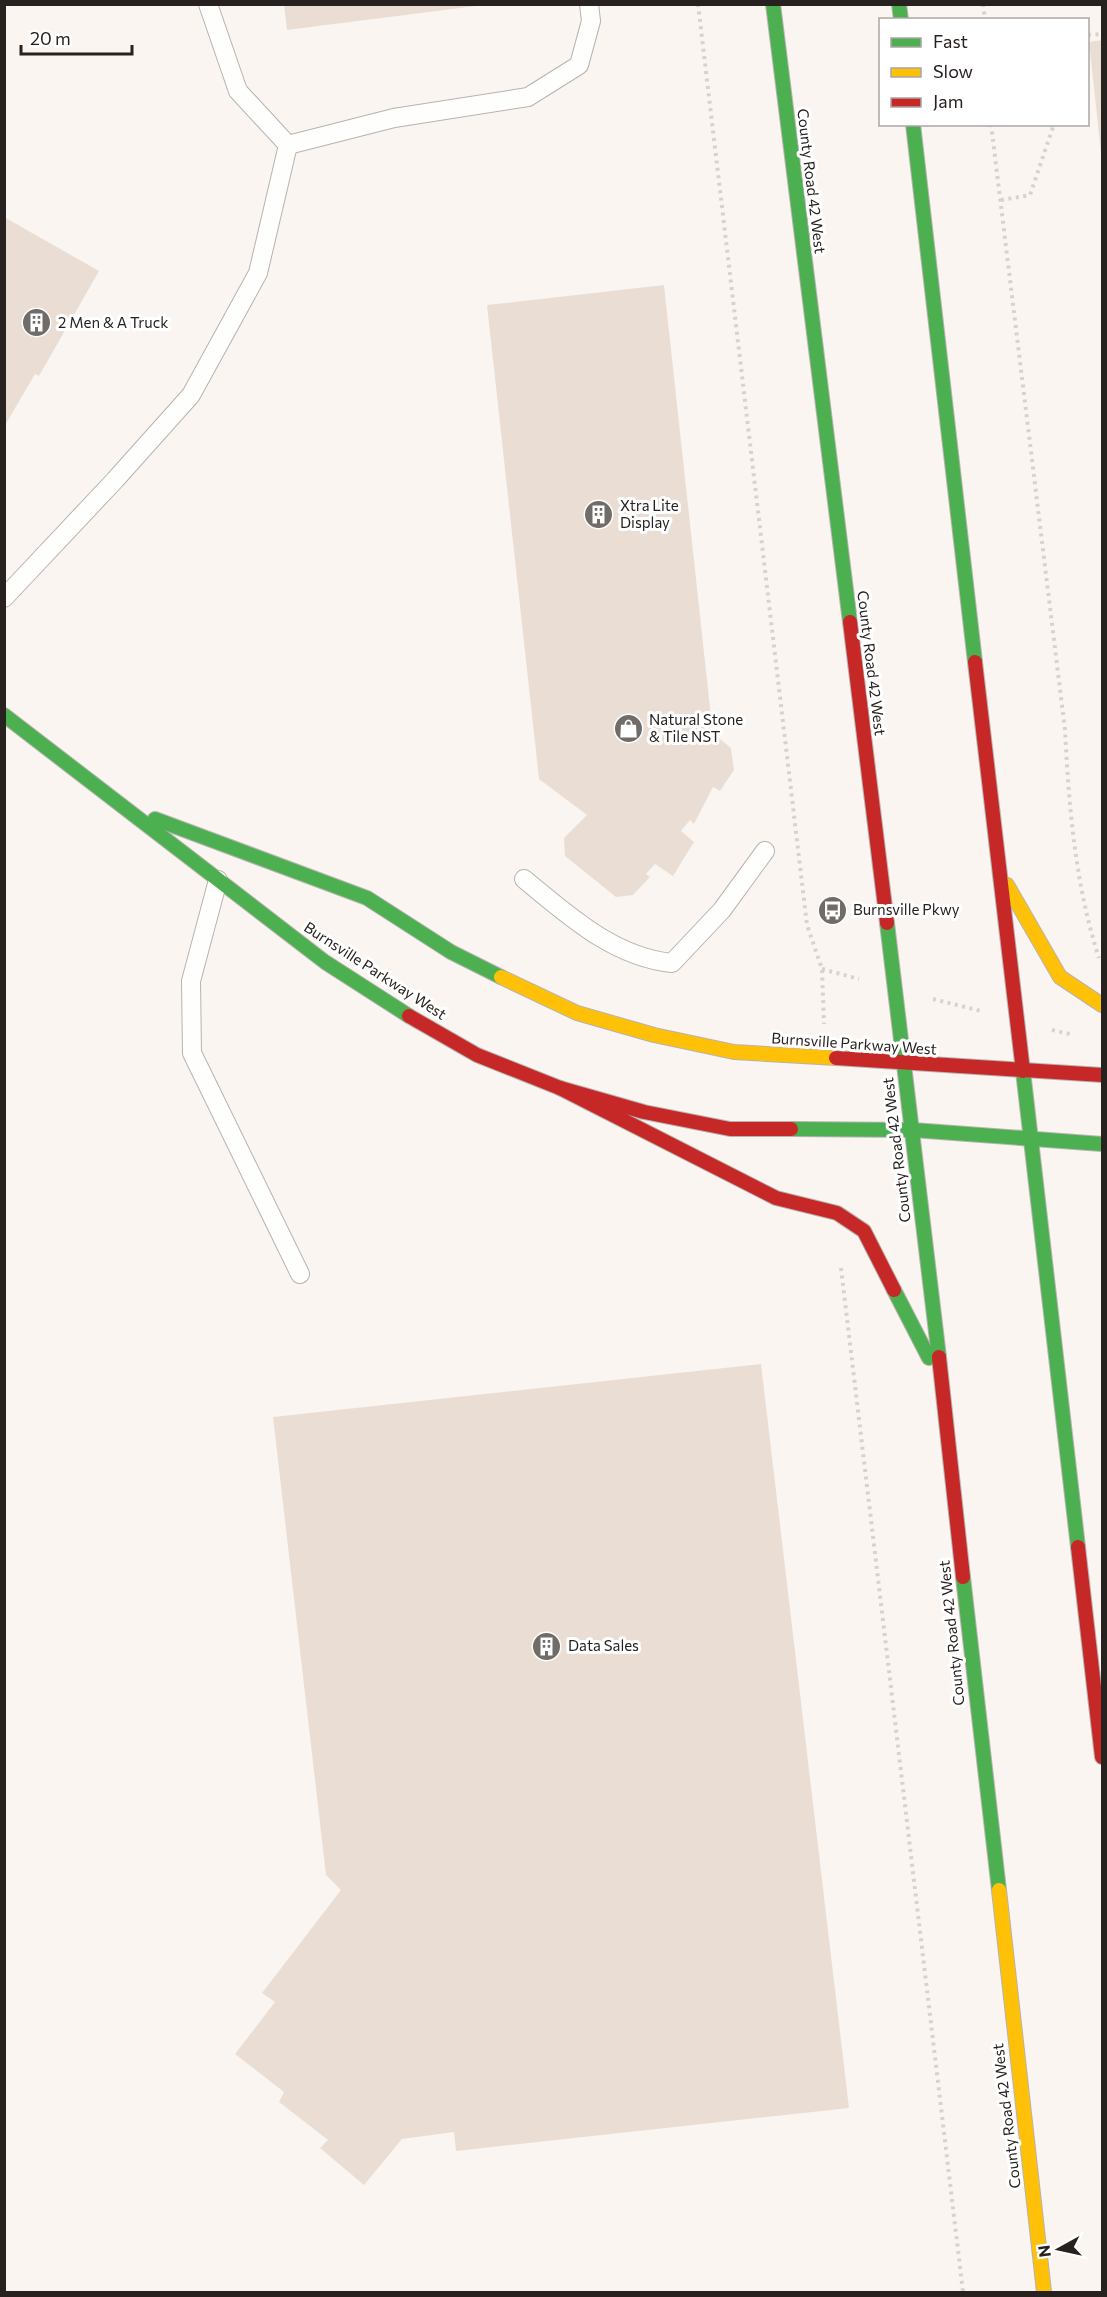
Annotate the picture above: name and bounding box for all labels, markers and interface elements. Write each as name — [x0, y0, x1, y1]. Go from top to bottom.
scale bar — [21, 18, 132, 56]
legend — [879, 18, 1089, 126]
text: 20 m — [30, 27, 71, 49]
text: Fast — [933, 30, 968, 52]
text: Slow — [933, 60, 973, 82]
text: Jam — [933, 90, 963, 112]
street label: County Road 42 West — [794, 107, 830, 254]
building icon: 2 Men & A Truck — [21, 307, 53, 339]
place label: 2 Men & A Truck — [58, 313, 168, 331]
place label: Xtra Lite Display — [620, 496, 679, 531]
building icon: Xtra Lite Display — [583, 499, 615, 531]
street label: County Road 42 West — [854, 589, 890, 736]
place label: Natural Stone & Tile NST — [649, 710, 743, 745]
shop icon: Natural Stone & Tile NST — [612, 713, 644, 745]
bus stop icon: Burnsville Pkwy — [816, 894, 848, 926]
place label: Burnsville Pkwy — [853, 900, 960, 918]
street label: Burnsville Parkway West — [301, 917, 450, 1023]
street label: Burnsville Parkway West — [771, 1028, 937, 1058]
street label: County Road 42 West — [878, 1077, 914, 1224]
street label: County Road 42 West — [934, 1560, 968, 1707]
building icon: Data Sales — [531, 1630, 563, 1662]
place label: Data Sales — [568, 1636, 639, 1654]
street label: County Road 42 West — [988, 2043, 1024, 2190]
north arrow — [1029, 2219, 1089, 2279]
text: N — [1033, 2244, 1054, 2258]

